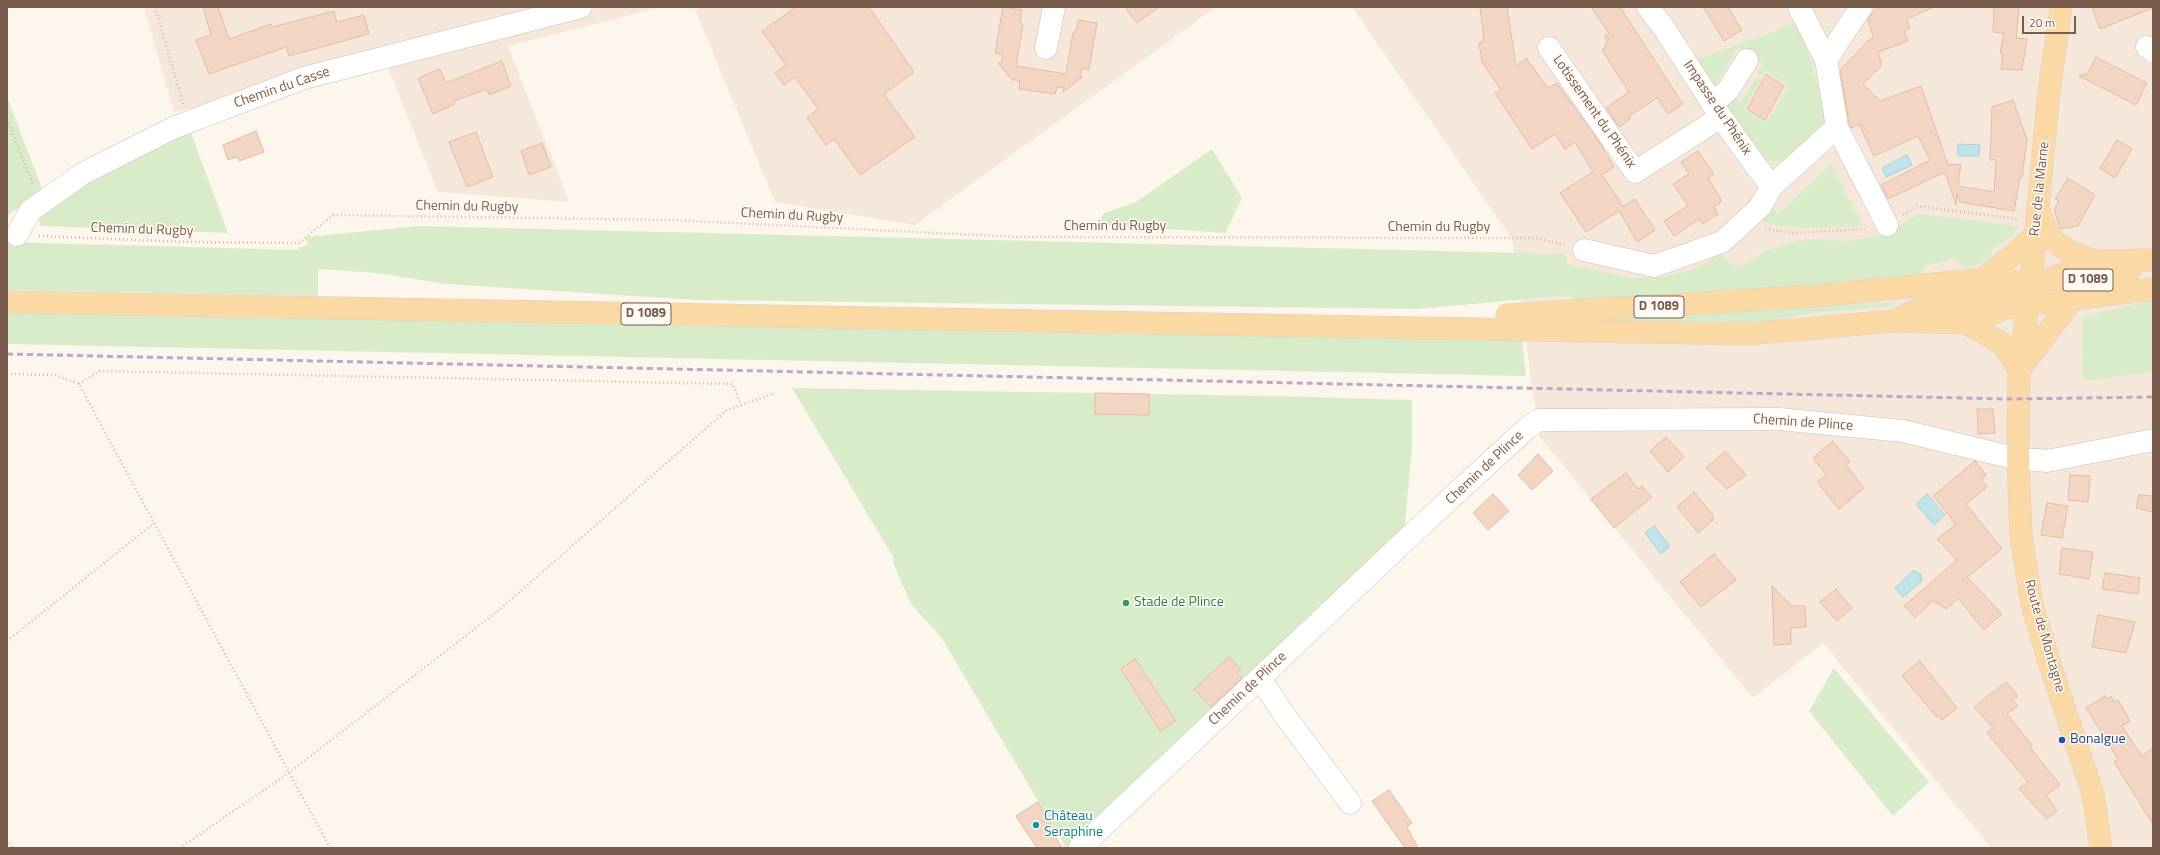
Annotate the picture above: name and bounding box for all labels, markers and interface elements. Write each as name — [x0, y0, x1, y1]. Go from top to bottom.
scale bar — [2024, 8, 2078, 34]
text: 20 m — [2029, 13, 2055, 32]
street label: Lotissement du Phénix — [1549, 52, 1639, 172]
street label: Impasse du Phénix — [1679, 58, 1755, 158]
street label: Chemin du Casse — [232, 64, 332, 112]
street label: Rue de la Marne — [2027, 141, 2053, 237]
street label: Chemin du Rugby — [416, 198, 518, 216]
street label: Chemin du Rugby — [740, 205, 844, 227]
street label: Chemin du Rugby — [1064, 219, 1166, 235]
street label: Chemin du Rugby — [90, 220, 194, 240]
street label: Chemin du Rugby — [1388, 220, 1490, 236]
road number: D 1089 — [2063, 269, 2113, 291]
road number: D 1089 — [1634, 296, 1684, 318]
road number: D 1089 — [621, 303, 671, 325]
street label: Chemin de Plince — [1752, 411, 1854, 435]
street label: Chemin de Plince — [1443, 428, 1527, 508]
street label: Route de Montagne — [2020, 578, 2068, 694]
place label: Stade de Plince — [1134, 595, 1224, 611]
marker: Stade de Plince — [1121, 598, 1131, 608]
street label: Chemin de Plince — [1206, 649, 1290, 729]
place label: Bonalgue — [2070, 732, 2125, 748]
marker: Bonalgue — [2057, 735, 2067, 745]
place label: Château Seraphine — [1044, 809, 1103, 842]
marker: Château Seraphine — [1031, 820, 1041, 830]

